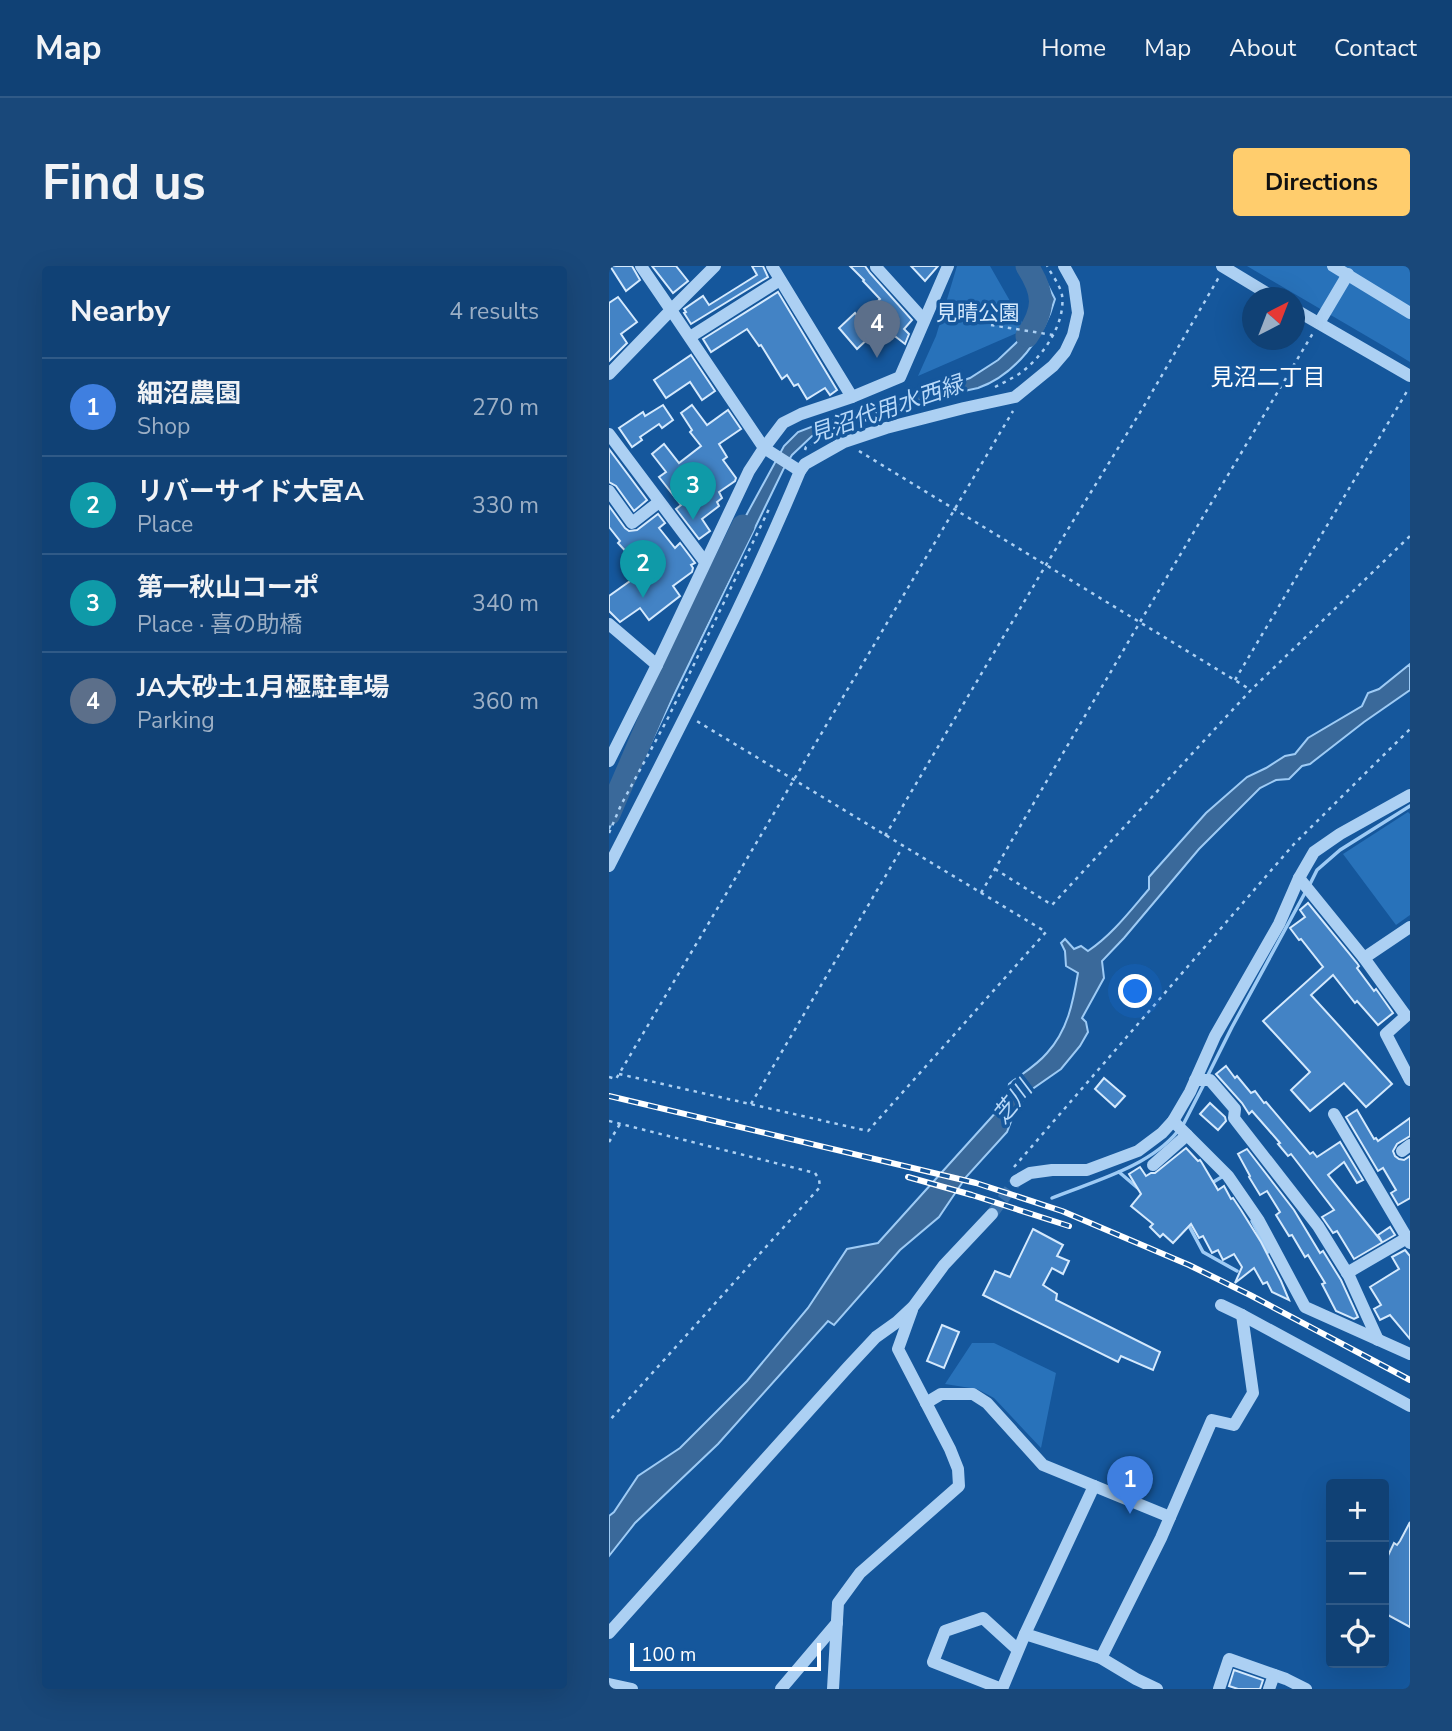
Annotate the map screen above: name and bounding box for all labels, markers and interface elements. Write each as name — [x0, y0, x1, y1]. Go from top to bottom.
text: Map — [35, 26, 102, 71]
text: Home — [1041, 32, 1106, 64]
text: Map — [1144, 32, 1191, 64]
text: About — [1229, 32, 1296, 64]
text: Contact — [1334, 32, 1417, 64]
button: Directions — [1233, 148, 1410, 216]
text: Find us — [42, 149, 206, 216]
north arrow — [1242, 287, 1305, 350]
text: Nearby — [70, 291, 170, 332]
text: 4 results — [449, 296, 539, 327]
park label: 見晴公園 — [936, 299, 1020, 327]
pin: 4 — [854, 300, 900, 358]
district label: 見沼二丁目 — [1211, 362, 1326, 393]
water label: 見沼代用水西緑 — [805, 368, 969, 450]
text: 細沼農園 — [137, 376, 241, 411]
text: 1 — [86, 392, 100, 423]
text: 270 m — [472, 392, 539, 423]
text: Shop — [137, 411, 190, 442]
pin: 3 — [670, 462, 716, 520]
text: リバーサイド大宮A — [137, 474, 364, 509]
text: 2 — [86, 490, 100, 521]
text: 330 m — [472, 490, 539, 521]
text: Place — [137, 509, 193, 540]
pin: 2 — [620, 540, 666, 598]
text: 第一秋山コーポ — [137, 570, 319, 605]
text: 3 — [86, 588, 100, 619]
text: 340 m — [472, 588, 539, 619]
text: Place · 喜の助橋 — [137, 609, 302, 640]
text: JA大砂土1月極駐車場 — [137, 670, 389, 705]
text: 4 — [86, 686, 100, 717]
text: 360 m — [472, 686, 539, 717]
text: Parking — [137, 705, 215, 736]
your location — [1118, 974, 1152, 1008]
water label: 芝川 — [986, 1072, 1041, 1130]
pin: 1 — [1107, 1456, 1153, 1514]
map controls — [1326, 1479, 1389, 1668]
button: + — [1326, 1479, 1389, 1542]
button: − — [1326, 1542, 1389, 1605]
button: locate — [1326, 1605, 1389, 1668]
scale bar — [630, 1640, 821, 1672]
text: 100 m — [641, 1642, 696, 1668]

